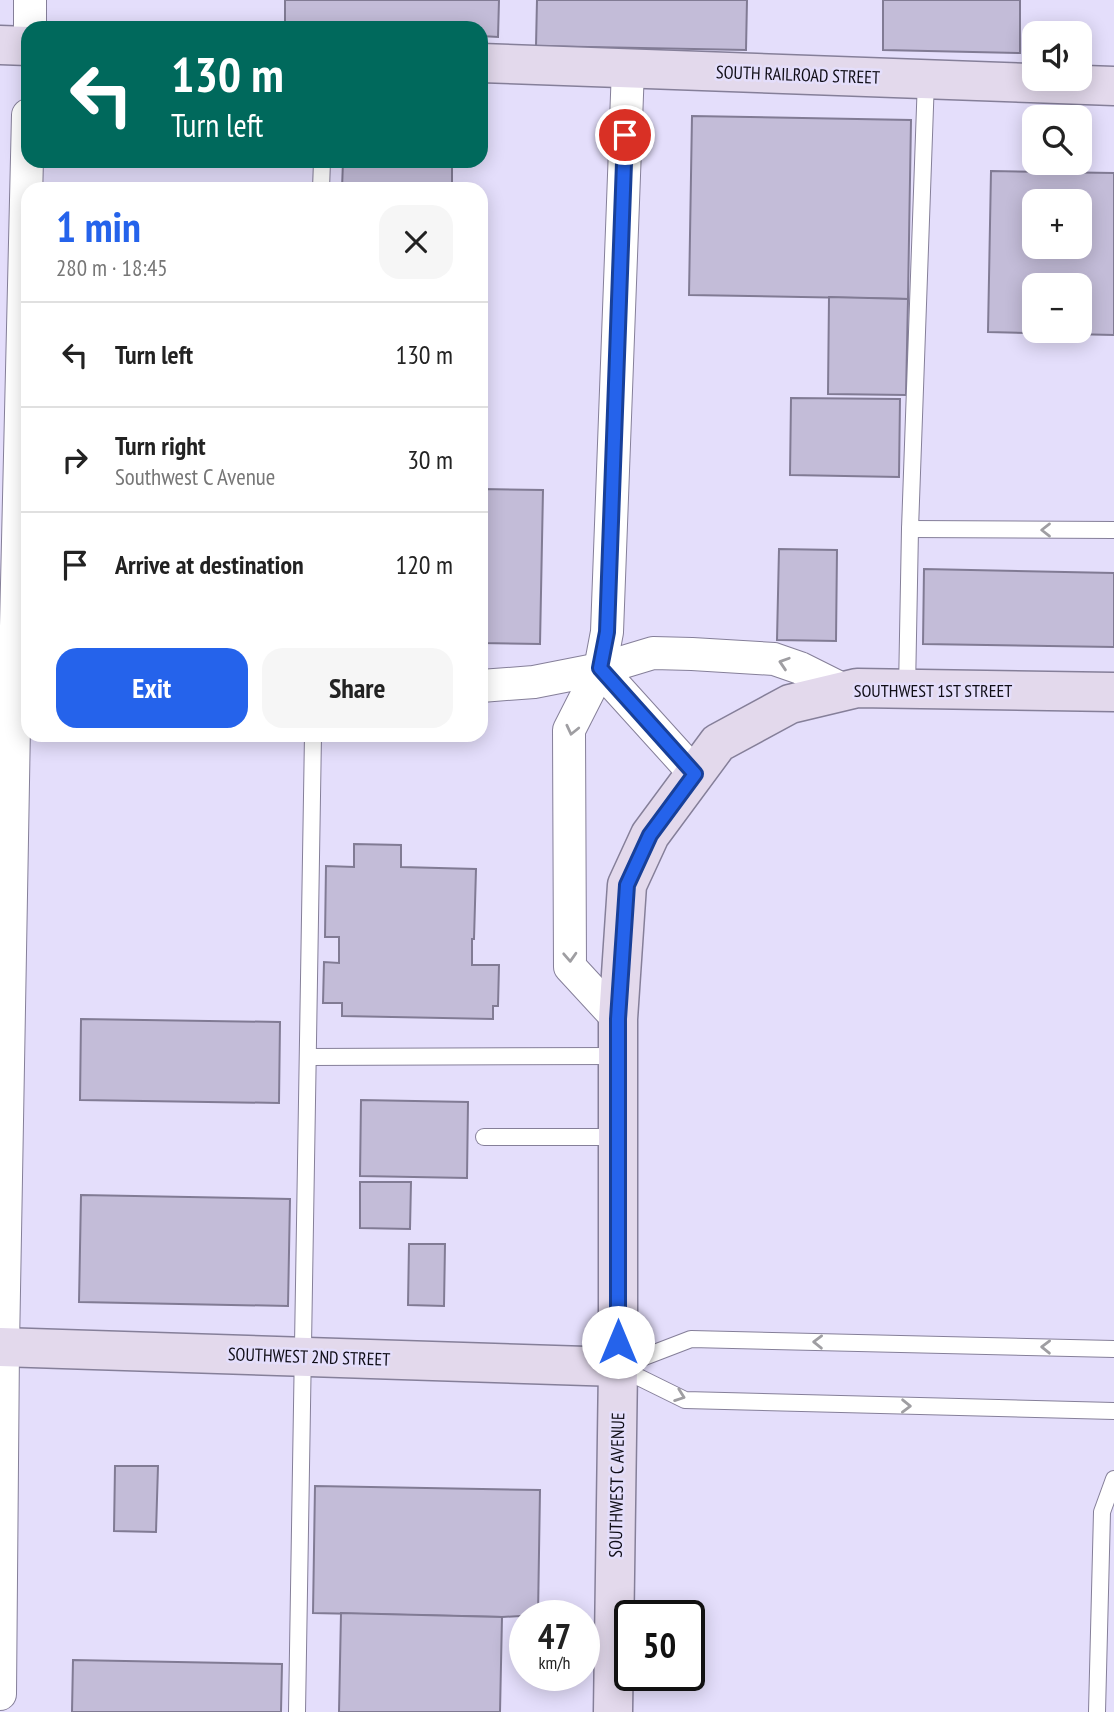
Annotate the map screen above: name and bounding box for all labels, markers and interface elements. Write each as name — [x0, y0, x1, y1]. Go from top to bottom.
map controls — [1022, 21, 1092, 343]
button: sound — [1022, 21, 1092, 91]
text: 130 m — [171, 42, 284, 106]
icon: left — [56, 49, 147, 140]
street label: SOUTH RAILROAD STREET — [716, 60, 880, 89]
text: Turn left — [171, 104, 263, 146]
pin — [595, 105, 655, 165]
button: search — [1022, 105, 1092, 175]
icon: arrive — [606, 116, 644, 154]
button: + — [1022, 189, 1092, 259]
text: 1 min — [56, 199, 141, 254]
button: close — [379, 205, 453, 279]
text: 280 m · 18:45 — [56, 253, 168, 282]
button: − — [1022, 273, 1092, 343]
icon: left — [56, 336, 94, 374]
text: Turn left — [115, 338, 193, 371]
text: 130 m — [395, 338, 453, 371]
text: Turn right — [115, 429, 206, 462]
icon: right — [56, 441, 94, 479]
text: 30 m — [407, 443, 453, 476]
text: Southwest C Avenue — [115, 462, 275, 491]
one-way arrow — [1040, 522, 1051, 538]
icon: arrive — [56, 546, 94, 584]
text: Arrive at destination — [115, 548, 304, 581]
text: 120 m — [395, 548, 453, 581]
button: Exit — [56, 648, 248, 728]
button: Share — [262, 648, 453, 728]
one-way arrow — [778, 657, 791, 671]
street label: SOUTHWEST 1ST STREET — [854, 679, 1012, 702]
one-way arrow — [566, 724, 580, 736]
one-way arrow — [563, 952, 578, 963]
position arrow — [581, 1305, 655, 1379]
one-way arrow — [813, 1335, 824, 1350]
one-way arrow — [1040, 1340, 1051, 1355]
street label: SOUTHWEST 2ND STREET — [227, 1342, 391, 1371]
one-way arrow — [673, 1388, 686, 1402]
one-way arrow — [901, 1398, 912, 1413]
street label: SOUTHWEST C AVENUE — [604, 1412, 629, 1558]
speed limit sign: 50 — [614, 1600, 705, 1691]
text: 47 — [538, 1613, 571, 1659]
text: km/h — [539, 1651, 570, 1674]

